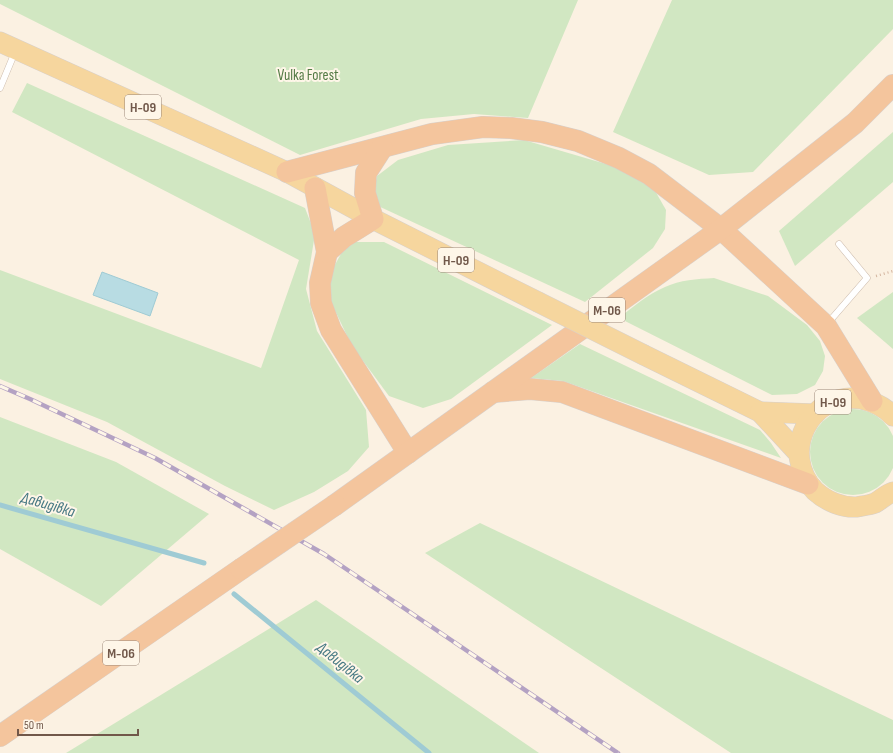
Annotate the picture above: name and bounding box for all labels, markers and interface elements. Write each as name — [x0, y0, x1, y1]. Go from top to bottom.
park label: Vulka Forest — [277, 66, 339, 85]
road number: Н-09 — [125, 95, 161, 119]
road number: Н-09 — [438, 248, 474, 272]
road number: М-06 — [589, 298, 625, 322]
road number: Н-09 — [815, 390, 851, 414]
water label: Давидівка — [18, 488, 78, 522]
water label: Давидівка — [312, 638, 368, 688]
road number: М-06 — [103, 641, 139, 665]
scale bar — [18, 711, 138, 737]
text: 50 m — [24, 718, 44, 733]

